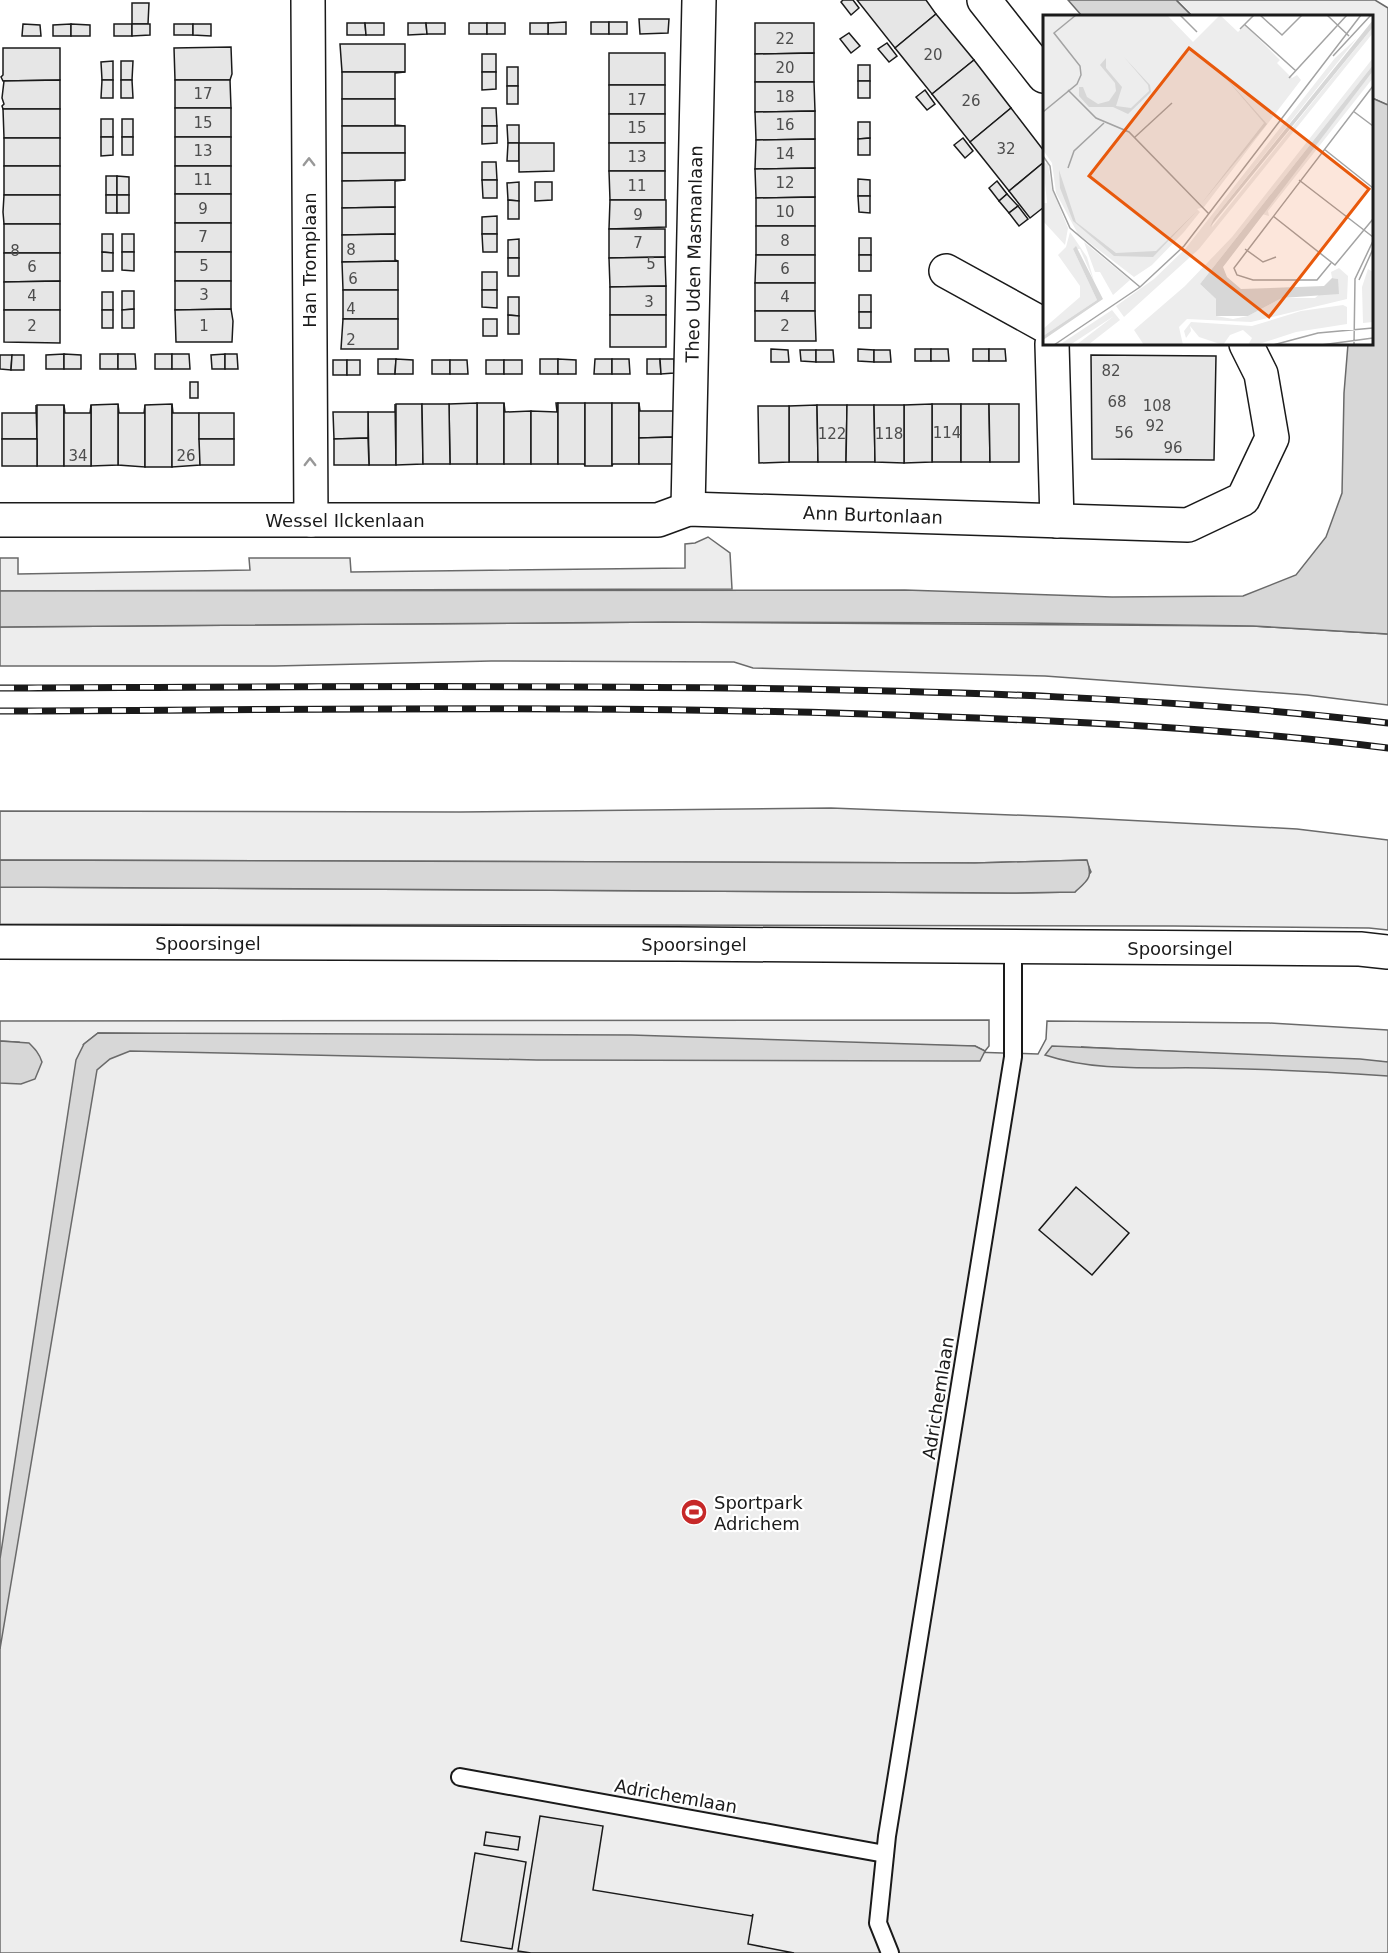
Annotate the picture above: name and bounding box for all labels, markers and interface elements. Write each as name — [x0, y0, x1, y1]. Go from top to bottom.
inset map — [1043, 15, 1373, 345]
house number: 22 — [775, 30, 795, 48]
house number: 20 — [923, 46, 943, 64]
house number: 20 — [775, 59, 795, 77]
house number: 17 — [193, 85, 213, 103]
house number: 18 — [775, 88, 795, 106]
house number: 17 — [627, 91, 647, 109]
house number: 26 — [961, 92, 981, 110]
house number: 15 — [193, 114, 213, 132]
house number: 16 — [775, 116, 795, 134]
house number: 15 — [627, 119, 647, 137]
house number: 32 — [996, 140, 1016, 158]
house number: 13 — [193, 142, 213, 160]
street label: Theo Uden Masmanlaan — [682, 145, 706, 364]
house number: 14 — [775, 145, 795, 163]
house number: 13 — [627, 148, 647, 166]
one-way arrow — [303, 157, 315, 166]
house number: 11 — [193, 171, 213, 189]
house number: 12 — [775, 174, 795, 192]
house number: 11 — [627, 177, 647, 195]
street label: Han Tromplaan — [299, 192, 320, 328]
house number: 9 — [198, 200, 208, 218]
house number: 10 — [775, 203, 795, 221]
house number: 9 — [633, 206, 643, 224]
house number: 7 — [198, 228, 208, 246]
house number: 8 — [780, 232, 790, 250]
house number: 7 — [633, 234, 643, 252]
house number: 8 — [346, 241, 356, 259]
house number: 8 — [10, 242, 20, 260]
house number: 5 — [646, 255, 656, 273]
house number: 5 — [199, 257, 209, 275]
house number: 6 — [27, 258, 37, 276]
house number: 6 — [780, 260, 790, 278]
house number: 6 — [348, 270, 358, 288]
house number: 3 — [199, 286, 209, 304]
house number: 4 — [27, 287, 37, 305]
house number: 4 — [780, 288, 790, 306]
house number: 3 — [644, 293, 654, 311]
house number: 4 — [346, 300, 356, 318]
house number: 2 — [27, 317, 37, 335]
house number: 1 — [199, 317, 209, 335]
house number: 2 — [780, 317, 790, 335]
house number: 2 — [346, 331, 356, 349]
house number: 82 — [1101, 362, 1121, 380]
house number: 68 — [1107, 393, 1127, 411]
house number: 108 — [1143, 397, 1171, 415]
house number: 92 — [1145, 417, 1165, 435]
house number: 114 — [933, 424, 961, 442]
house number: 56 — [1114, 424, 1134, 442]
house number: 122 — [818, 425, 846, 443]
house number: 118 — [875, 425, 903, 443]
house number: 96 — [1163, 439, 1183, 457]
house number: 34 — [68, 447, 88, 465]
house number: 26 — [176, 447, 196, 465]
one-way arrow — [304, 457, 316, 466]
street label: Ann Burtonlaan — [803, 502, 943, 528]
street label: Wessel Ilckenlaan — [265, 510, 425, 531]
street label: Spoorsingel — [155, 933, 261, 954]
street label: Spoorsingel — [641, 934, 747, 955]
street label: Spoorsingel — [1127, 938, 1233, 959]
street label: Adrichemlaan — [918, 1335, 958, 1461]
place label: Sportpark Adrichem — [714, 1492, 803, 1534]
sports icon: Sportpark Adrichem — [679, 1497, 709, 1527]
street label: Adrichemlaan — [613, 1775, 739, 1817]

